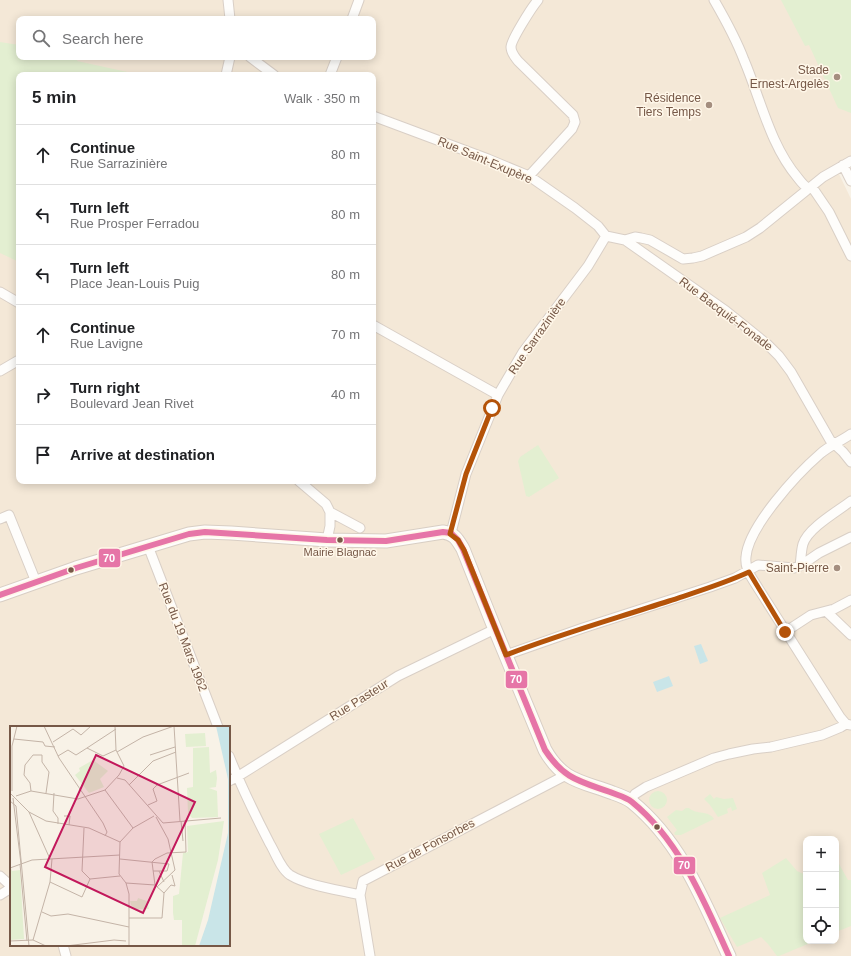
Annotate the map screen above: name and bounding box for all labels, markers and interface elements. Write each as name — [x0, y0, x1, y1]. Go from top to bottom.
search box — [16, 16, 376, 60]
icon: search — [30, 27, 52, 49]
text: Search here — [62, 30, 144, 47]
place label: Stade Ernest-Argelès — [750, 63, 829, 91]
marker: Stade Ernest-Argelès — [832, 72, 842, 82]
text: 5 min — [32, 88, 76, 107]
text: Walk · 350 m — [284, 91, 360, 106]
place label: Résidence Tiers Temps — [636, 91, 701, 119]
marker: Résidence Tiers Temps — [704, 100, 714, 110]
street label: Rue Saint-Exupère — [436, 134, 535, 186]
text: Continue — [70, 139, 135, 156]
icon: ahead — [32, 144, 54, 166]
text: 80 m — [331, 147, 360, 162]
text: Rue Sarrazinière — [70, 156, 168, 171]
text: Turn left — [70, 199, 129, 216]
icon: left — [32, 204, 54, 226]
text: 80 m — [331, 207, 360, 222]
text: Rue Prosper Ferradou — [70, 216, 199, 231]
text: Turn left — [70, 259, 129, 276]
icon: left — [32, 264, 54, 286]
text: 80 m — [331, 267, 360, 282]
street label: Rue Bacquié-Fonade — [676, 274, 776, 354]
text: Place Jean-Louis Puig — [70, 276, 199, 291]
street label: Rue Sarrazinière — [505, 295, 569, 377]
text: Continue — [70, 319, 135, 336]
icon: ahead — [32, 324, 54, 346]
text: 70 m — [331, 327, 360, 342]
text: Rue Lavigne — [70, 336, 143, 351]
text: Turn right — [70, 379, 140, 396]
icon: right — [32, 384, 54, 406]
text: 40 m — [331, 387, 360, 402]
text: Boulevard Jean Rivet — [70, 396, 194, 411]
route start — [483, 399, 501, 417]
icon: arrive — [32, 444, 54, 466]
text: Arrive at destination — [70, 446, 215, 463]
marker: Mairie Blagnac — [335, 535, 345, 545]
place label: Mairie Blagnac — [304, 546, 377, 558]
line badge: 70 — [98, 548, 121, 568]
text: 70 — [103, 552, 115, 564]
place label: Saint-Pierre — [766, 561, 829, 575]
marker: Saint-Pierre — [832, 563, 842, 573]
unlabelled marker — [66, 565, 76, 575]
street label: Rue du 19 Mars 1962 — [156, 581, 210, 694]
route end — [776, 623, 794, 641]
line badge: 70 — [505, 670, 528, 689]
text: 70 — [510, 673, 522, 685]
street label: Rue Pasteur — [327, 676, 391, 724]
inset map — [10, 726, 230, 946]
street label: Rue de Fonsorbes — [383, 816, 477, 874]
unlabelled marker — [652, 822, 662, 832]
map controls — [803, 836, 839, 944]
button: + — [803, 836, 839, 872]
line badge: 70 — [673, 856, 696, 875]
text: 70 — [678, 859, 690, 871]
button: − — [803, 872, 839, 908]
button: locate — [803, 908, 839, 944]

